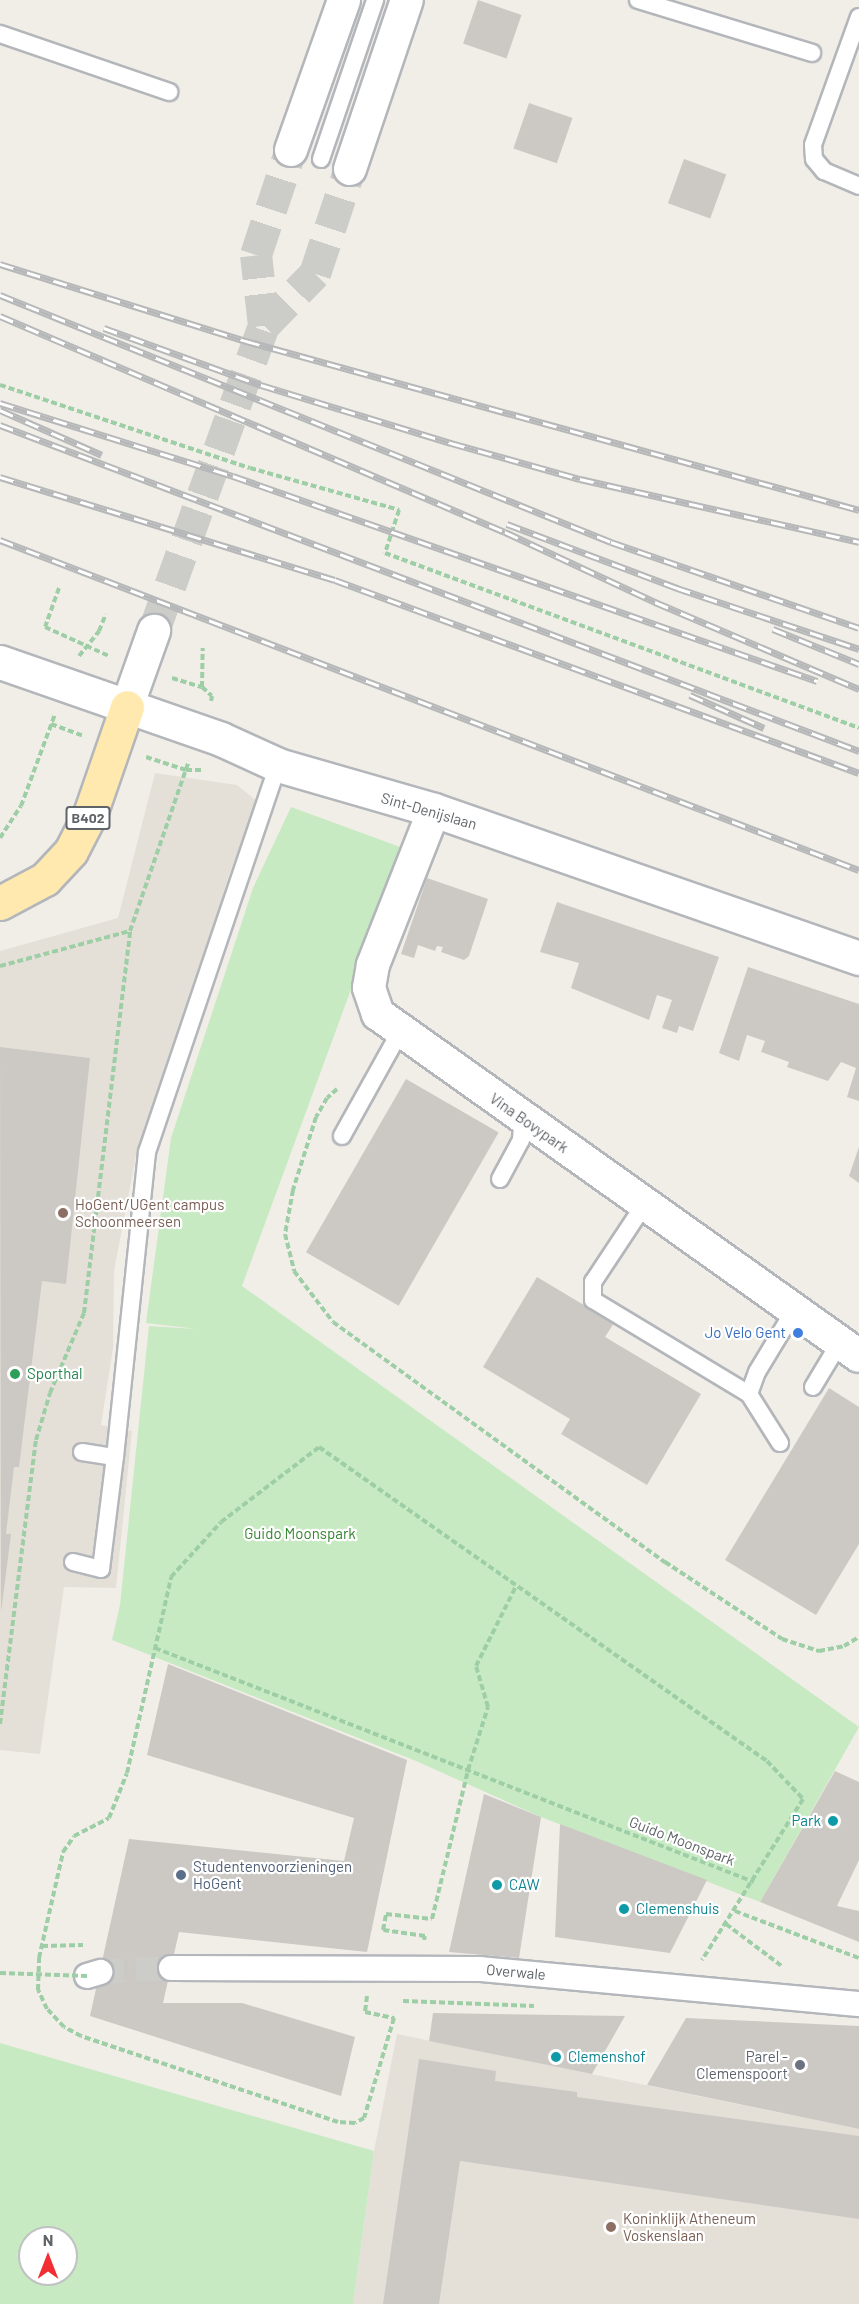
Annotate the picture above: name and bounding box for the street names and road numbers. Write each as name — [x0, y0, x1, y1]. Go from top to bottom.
street label: Sint-Denijslaan — [379, 789, 479, 833]
road number: B402 — [66, 807, 110, 829]
street label: Vina Bovypark — [486, 1089, 572, 1157]
street label: Guido Moonspark — [627, 1813, 737, 1869]
street label: Overwale — [485, 1960, 547, 1984]

